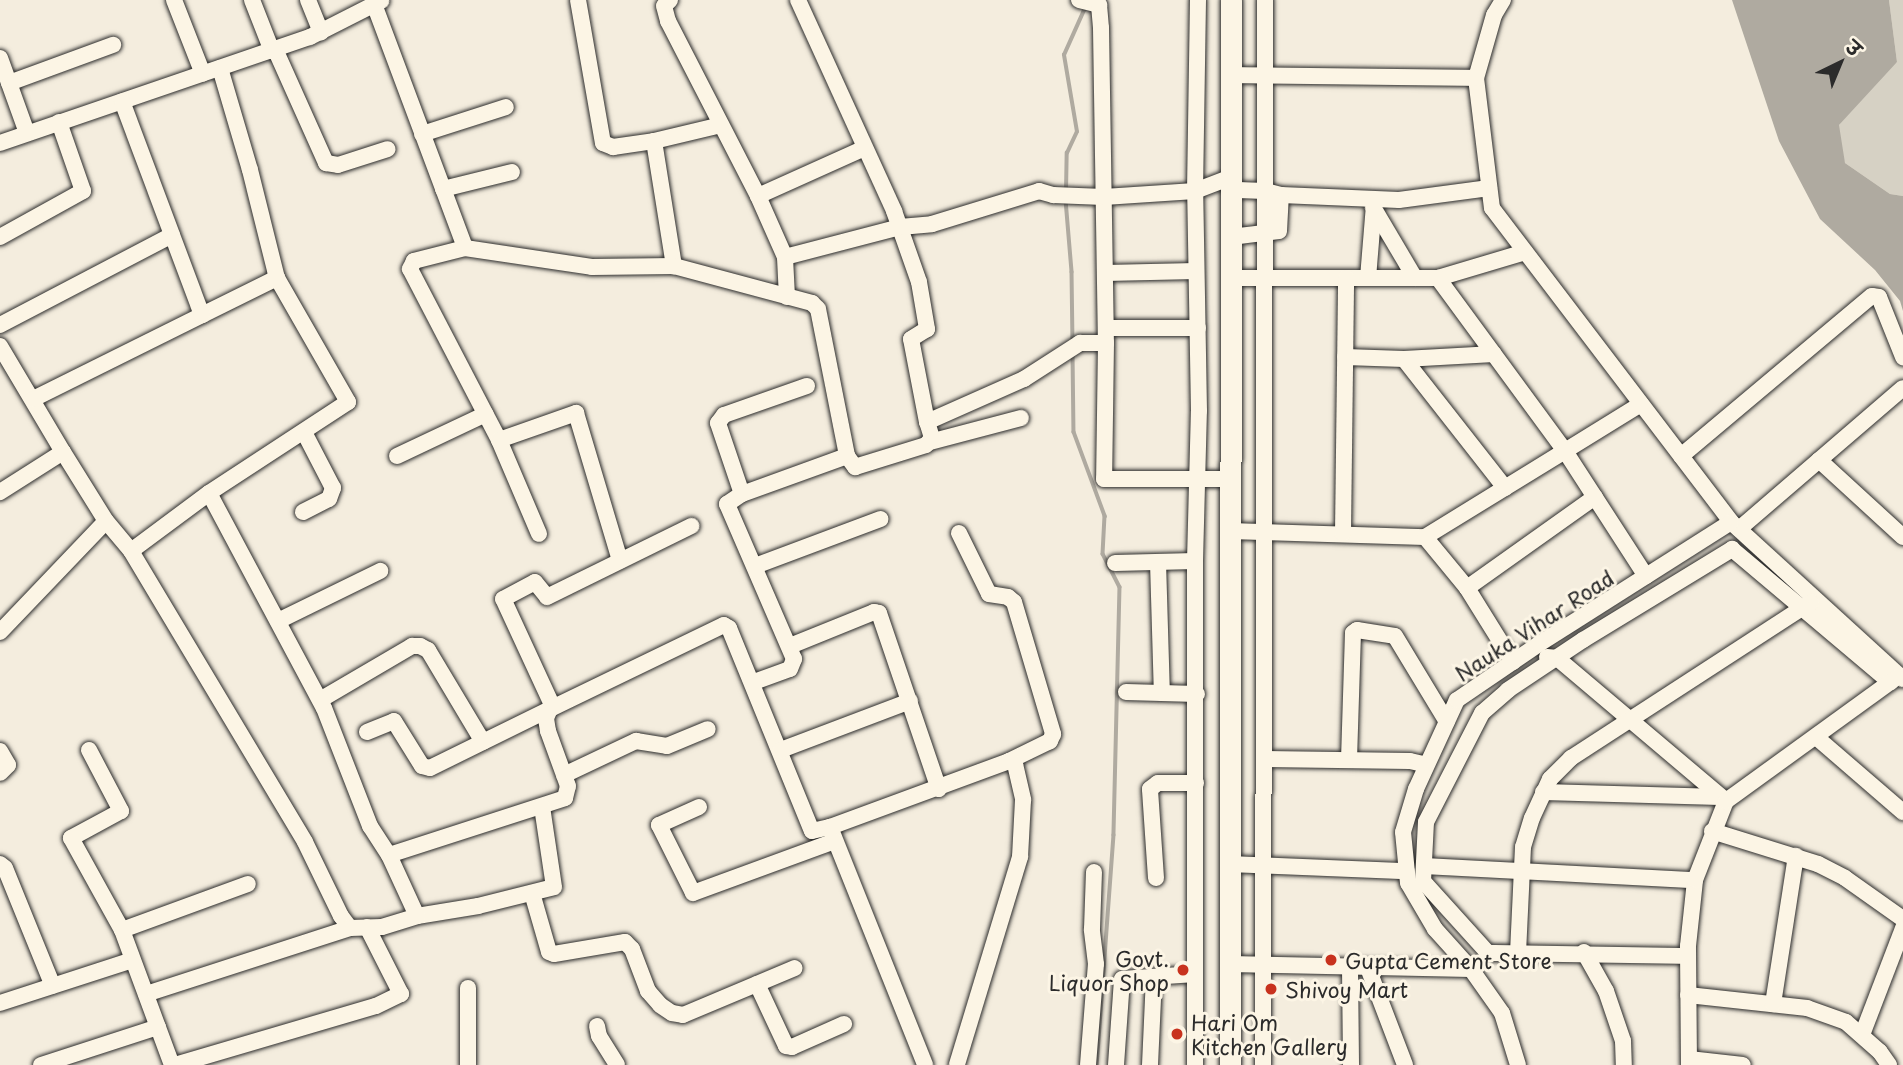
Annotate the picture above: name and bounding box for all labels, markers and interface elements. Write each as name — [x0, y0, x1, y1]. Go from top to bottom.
north arrow — [1805, 28, 1875, 98]
text: उ — [1840, 33, 1868, 62]
street label: Nauka Vihar Road — [1449, 564, 1619, 686]
place label: Govt. Liquor Shop — [1048, 945, 1169, 995]
place label: Gupta Cement Store — [1345, 947, 1554, 973]
marker: Gupta Cement Store — [1323, 952, 1339, 968]
marker: Govt. Liquor Shop — [1175, 962, 1191, 978]
place label: Shivoy Mart — [1285, 976, 1409, 1002]
marker: Shivoy Mart — [1263, 981, 1279, 997]
place label: Hari Om Kitchen Gallery — [1191, 1009, 1348, 1059]
marker: Hari Om Kitchen Gallery — [1169, 1026, 1185, 1042]

